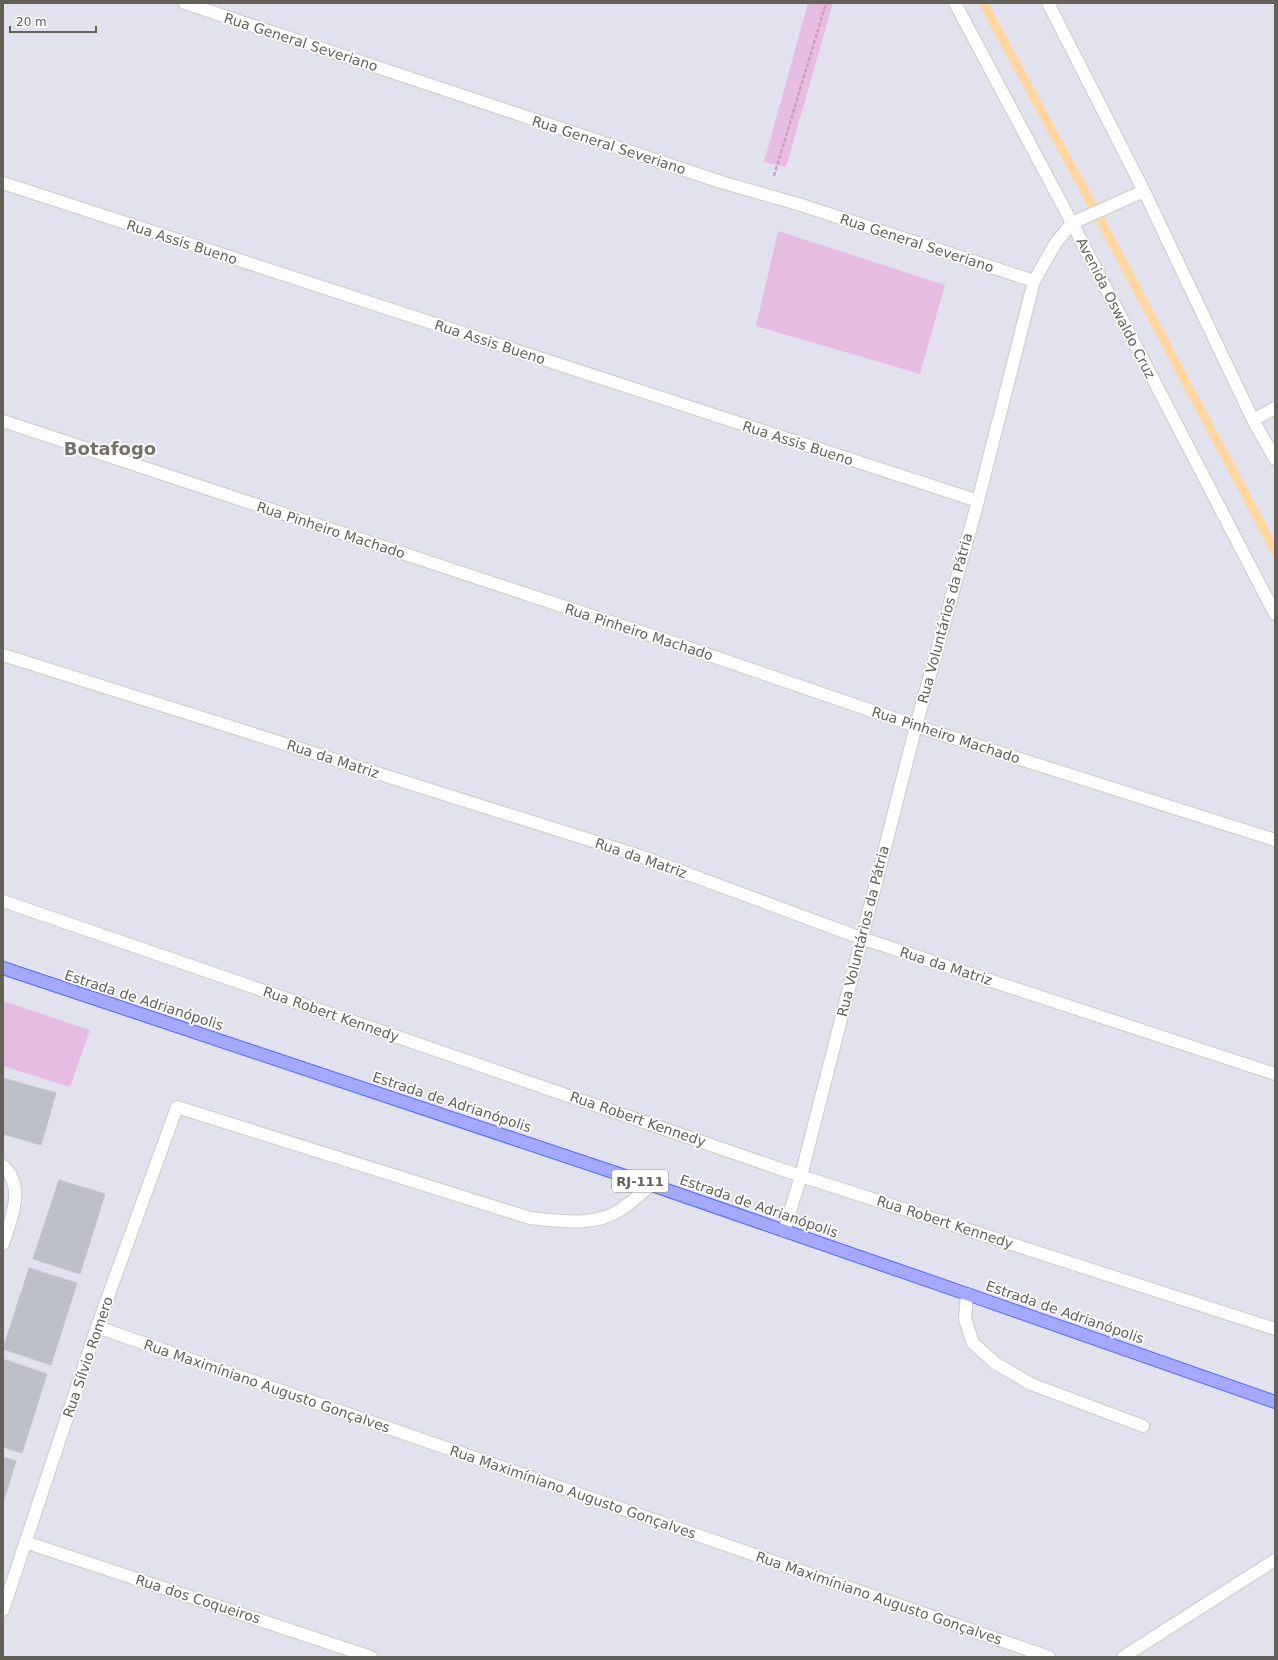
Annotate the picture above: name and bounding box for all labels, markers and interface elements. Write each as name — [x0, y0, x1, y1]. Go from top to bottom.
scale bar — [10, 8, 96, 34]
street label: Rua General Severiano — [222, 10, 380, 74]
text: 20 m — [16, 15, 47, 29]
street label: Rua General Severiano — [530, 113, 688, 177]
street label: Rua General Severiano — [838, 211, 996, 275]
street label: Rua Assis Bueno — [125, 217, 239, 267]
street label: Avenida Oswaldo Cruz — [1073, 235, 1159, 381]
street label: Rua Assis Bueno — [433, 317, 547, 367]
street label: Rua Assis Bueno — [741, 418, 855, 468]
district label: Botafogo — [64, 438, 156, 459]
street label: Rua Pinheiro Machado — [255, 498, 407, 562]
street label: Rua Voluntários da Pátria — [915, 531, 975, 705]
street label: Rua Pinheiro Machado — [563, 600, 715, 664]
street label: Rua Pinheiro Machado — [870, 703, 1022, 767]
street label: Rua da Matriz — [285, 737, 381, 781]
street label: Rua da Matriz — [593, 835, 689, 881]
street label: Rua Voluntários da Pátria — [834, 844, 892, 1018]
street label: Rua da Matriz — [898, 944, 994, 988]
street label: Estrada de Adrianópolis — [62, 967, 226, 1033]
street label: Rua Robert Kennedy — [261, 983, 401, 1045]
street label: Estrada de Adrianópolis — [370, 1069, 534, 1135]
street label: Rua Robert Kennedy — [568, 1088, 708, 1150]
road number: RJ-111 — [612, 1170, 668, 1192]
street label: Estrada de Adrianópolis — [678, 1171, 840, 1241]
street label: Rua Robert Kennedy — [875, 1192, 1015, 1252]
street label: Estrada de Adrianópolis — [984, 1277, 1146, 1347]
street label: Rua Sílvio Romero — [60, 1294, 116, 1420]
street label: Rua Maximíniano Augusto Gonçalves — [142, 1336, 392, 1436]
street label: Rua Maximíniano Augusto Gonçalves — [448, 1442, 698, 1542]
street label: Rua Maximíniano Augusto Gonçalves — [754, 1548, 1004, 1648]
street label: Rua dos Coqueiros — [134, 1571, 262, 1627]

